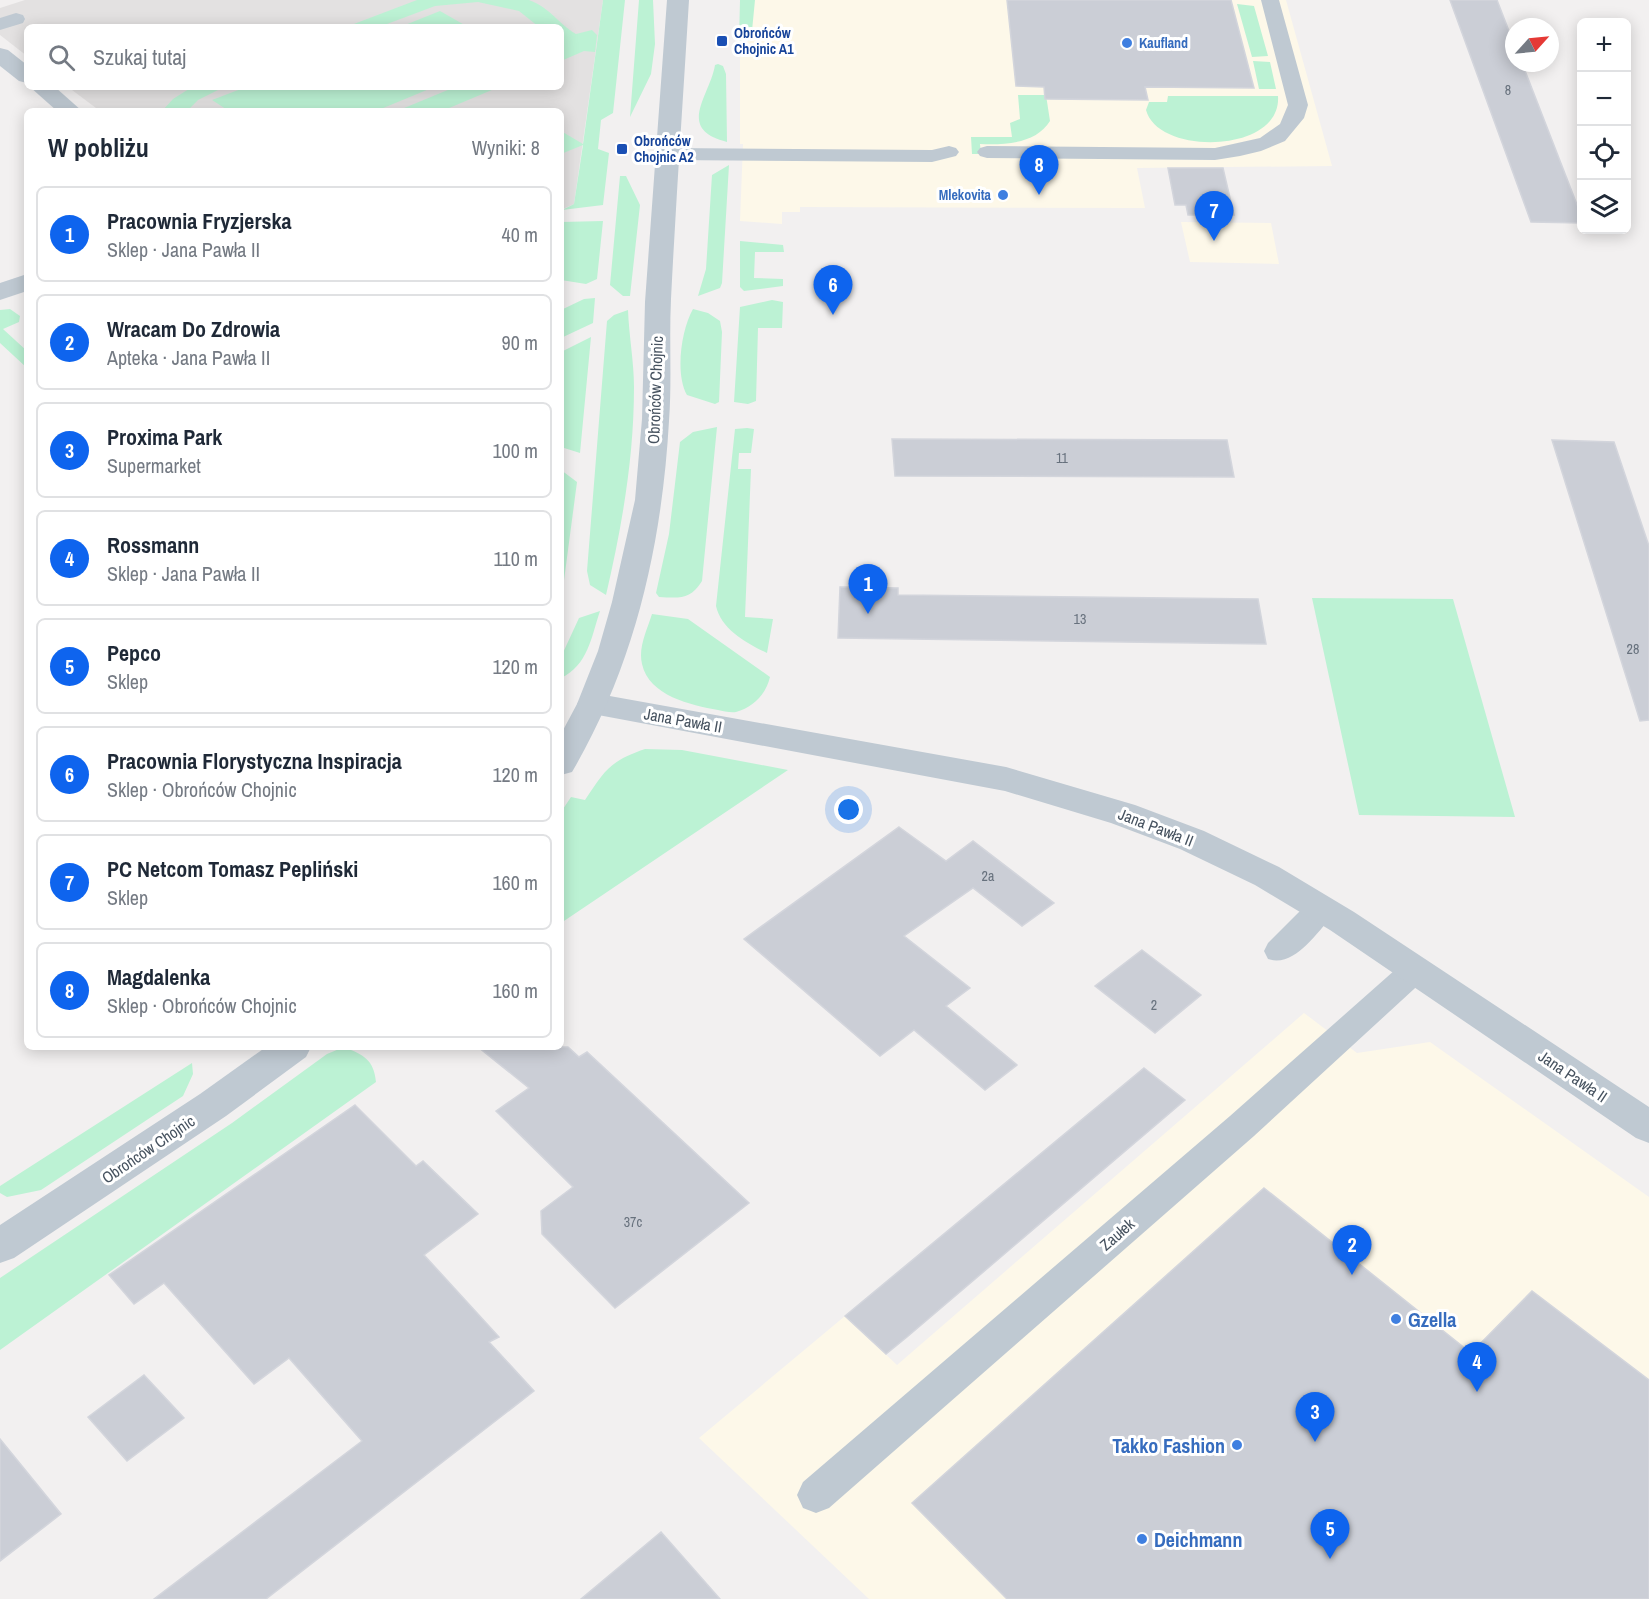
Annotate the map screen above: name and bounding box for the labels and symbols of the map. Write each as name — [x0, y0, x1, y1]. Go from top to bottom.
north arrow — [1505, 18, 1559, 72]
place label: Obrońców Chojnic A1 — [734, 24, 794, 58]
marker: Obrońców Chojnic A1 — [715, 34, 729, 48]
place label: Kaufland — [1139, 34, 1188, 52]
marker: Kaufland — [1120, 36, 1134, 50]
house number: 8 — [1505, 81, 1511, 99]
place label: Obrońców Chojnic A2 — [634, 132, 694, 166]
marker: Obrońców Chojnic A2 — [615, 142, 629, 156]
pin: 8 — [1020, 146, 1058, 195]
place label: Mlekovita — [939, 186, 992, 204]
marker: Mlekovita — [996, 188, 1010, 202]
pin: 7 — [1194, 192, 1234, 241]
pin: 6 — [814, 266, 852, 315]
street label: Obrońców Chojnic — [642, 335, 668, 444]
house number: 11 — [1056, 449, 1069, 467]
pin: 1 — [848, 564, 888, 614]
house number: 13 — [1074, 610, 1086, 628]
house number: 28 — [1627, 640, 1639, 658]
street label: Jana Pawła II — [642, 702, 724, 738]
your location — [834, 795, 863, 824]
street label: Jana Pawła II — [1115, 803, 1197, 851]
house number: 2a — [982, 867, 995, 885]
house number: 2 — [1151, 996, 1157, 1014]
street label: Jana Pawła II — [1534, 1045, 1612, 1107]
street label: Obrońców Chojnic — [97, 1109, 199, 1188]
street label: Zaułek — [1095, 1212, 1139, 1255]
house number: 37c — [624, 1213, 643, 1231]
pin: 2 — [1332, 1226, 1372, 1275]
place label: Gzella — [1408, 1306, 1456, 1333]
marker: Gzella — [1389, 1312, 1403, 1326]
pin: 4 — [1458, 1342, 1496, 1392]
pin: 3 — [1296, 1392, 1334, 1442]
place label: Takko Fashion — [1112, 1432, 1225, 1459]
marker: Takko Fashion — [1230, 1438, 1244, 1452]
pin: 5 — [1310, 1510, 1350, 1559]
place label: Deichmann — [1154, 1526, 1242, 1553]
marker: Deichmann — [1135, 1532, 1149, 1546]

